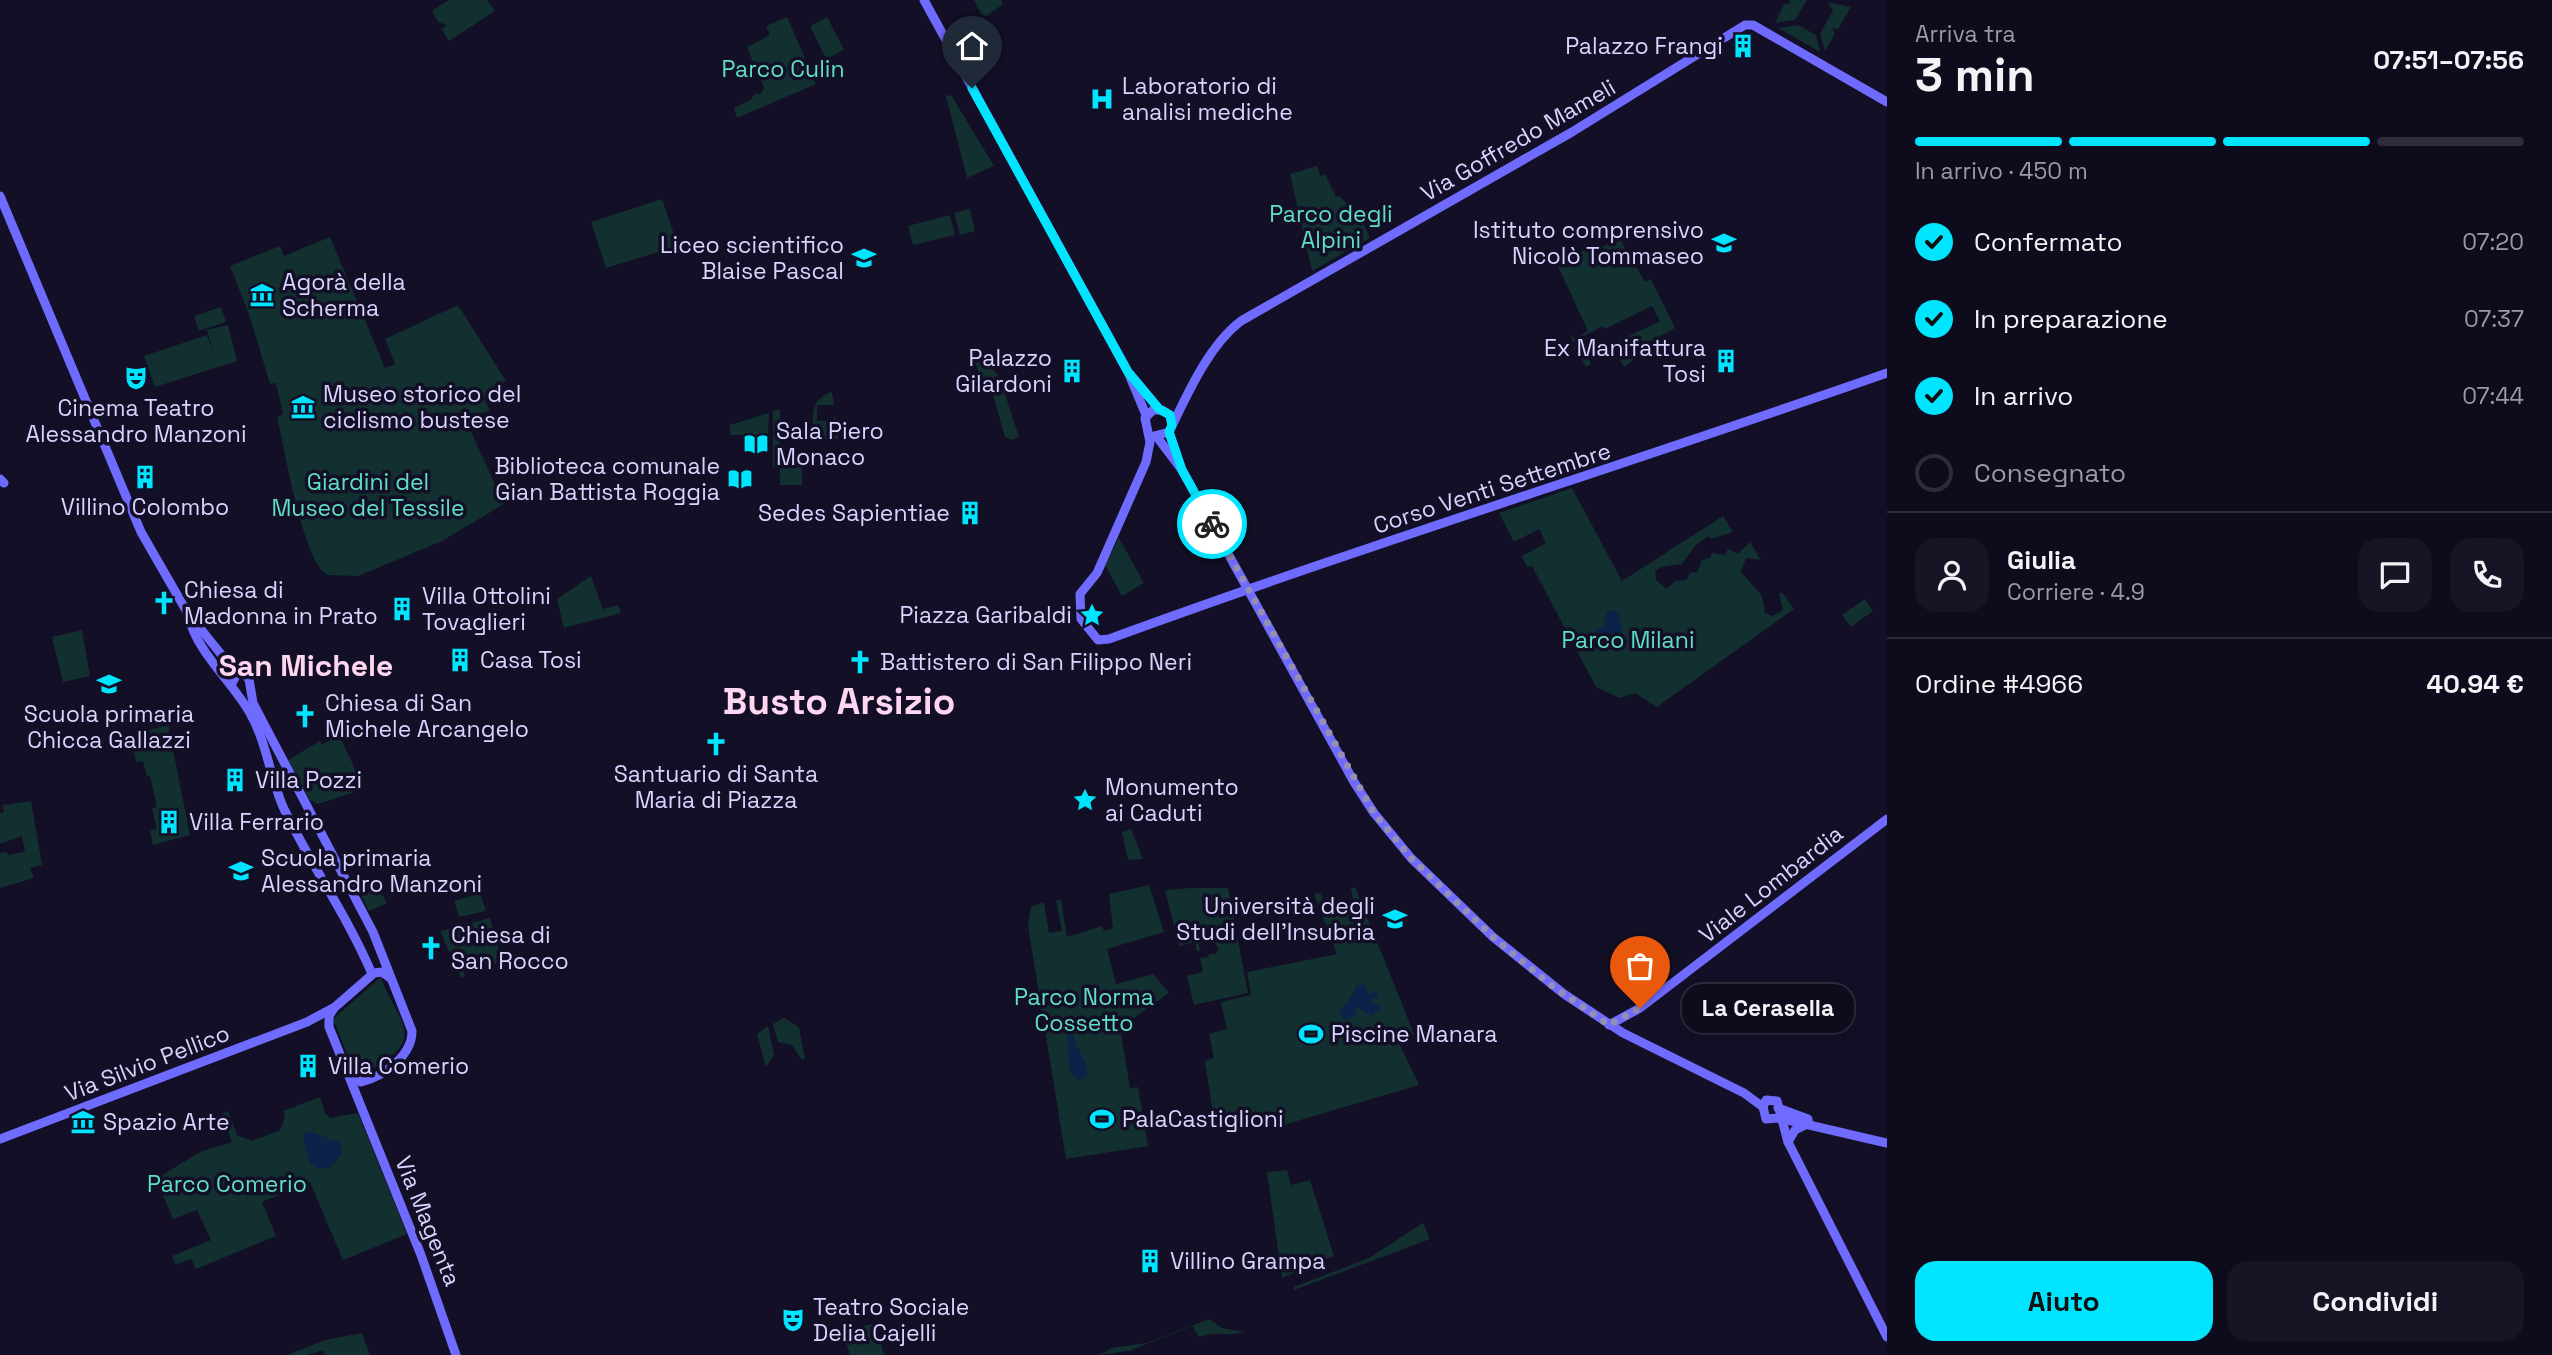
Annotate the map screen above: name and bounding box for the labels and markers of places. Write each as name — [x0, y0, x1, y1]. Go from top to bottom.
pin — [942, 16, 1002, 88]
place label: Palazzo Frangi — [1565, 31, 1723, 61]
building icon: Palazzo Frangi — [1729, 32, 1757, 60]
place label: Laboratorio di analisi mediche — [1122, 71, 1293, 127]
hospital icon: Laboratorio di analisi mediche — [1088, 85, 1116, 113]
place label: Istituto comprensivo Nicolò Tommaseo — [1473, 215, 1704, 271]
school or university icon: Istituto comprensivo Nicolò Tommaseo — [1710, 229, 1738, 257]
place label: Liceo scientifico Blaise Pascal — [660, 230, 844, 286]
school or university icon: Liceo scientifico Blaise Pascal — [850, 244, 878, 272]
place label: Agorà della Scherma — [282, 267, 406, 323]
museum icon: Agorà della Scherma — [248, 281, 276, 309]
place label: Ex Manifattura Tosi — [1544, 333, 1706, 389]
place label: Palazzo Gilardoni — [955, 343, 1052, 399]
building icon: Ex Manifattura Tosi — [1712, 347, 1740, 375]
building icon: Palazzo Gilardoni — [1058, 357, 1086, 385]
theatre icon: Cinema Teatro Alessandro Manzoni — [122, 364, 150, 392]
place label: Museo storico del ciclismo bustese — [323, 379, 521, 435]
place label: Cinema Teatro Alessandro Manzoni — [25, 393, 247, 449]
museum icon: Museo storico del ciclismo bustese — [289, 393, 317, 421]
place label: Sala Piero Monaco — [776, 416, 884, 472]
library icon: Sala Piero Monaco — [742, 430, 770, 458]
place label: Biblioteca comunale Gian Battista Roggia — [494, 451, 720, 507]
building icon: Villino Colombo — [131, 463, 159, 491]
library icon: Biblioteca comunale Gian Battista Roggia — [726, 465, 754, 493]
place label: Villino Colombo — [61, 492, 229, 522]
place label: Sedes Sapientiae — [758, 498, 950, 528]
building icon: Sedes Sapientiae — [956, 499, 984, 527]
place label: Chiesa di Madonna in Prato — [184, 575, 378, 631]
place label: Villa Ottolini Tovaglieri — [422, 581, 551, 637]
church icon: Chiesa di Madonna in Prato — [150, 589, 178, 617]
building icon: Villa Ottolini Tovaglieri — [388, 595, 416, 623]
place label: Piazza Garibaldi — [899, 600, 1072, 630]
place icon: Piazza Garibaldi — [1078, 601, 1106, 629]
place label: Casa Tosi — [480, 645, 582, 675]
building icon: Casa Tosi — [446, 646, 474, 674]
place label: Battistero di San Filippo Neri — [880, 647, 1192, 677]
church icon: Battistero di San Filippo Neri — [846, 648, 874, 676]
school or university icon: Scuola primaria Chicca Gallazzi — [95, 670, 123, 698]
place label: Chiesa di San Michele Arcangelo — [325, 688, 529, 744]
place label: Scuola primaria Chicca Gallazzi — [24, 699, 194, 755]
church icon: Chiesa di San Michele Arcangelo — [291, 702, 319, 730]
church icon: Santuario di Santa Maria di Piazza — [702, 730, 730, 758]
place label: Santuario di Santa Maria di Piazza — [614, 759, 818, 815]
place label: Villa Pozzi — [255, 765, 362, 795]
building icon: Villa Pozzi — [221, 766, 249, 794]
place label: Monumento ai Caduti — [1105, 772, 1239, 828]
place icon: Monumento ai Caduti — [1071, 786, 1099, 814]
place label: Villa Ferrario — [189, 807, 324, 837]
building icon: Villa Ferrario — [155, 808, 183, 836]
place label: Scuola primaria Alessandro Manzoni — [261, 843, 482, 899]
school or university icon: Scuola primaria Alessandro Manzoni — [227, 857, 255, 885]
place label: Università degli Studi dell'Insubria — [1176, 891, 1375, 947]
school or university icon: Università degli Studi dell'Insubria — [1381, 905, 1409, 933]
place label: Chiesa di San Rocco — [451, 920, 569, 976]
church icon: Chiesa di San Rocco — [417, 934, 445, 962]
pin — [1610, 936, 1670, 1008]
callout: La Cerasella — [1682, 984, 1854, 1032]
place label: Piscine Manara — [1331, 1019, 1498, 1049]
sports icon: Piscine Manara — [1297, 1020, 1325, 1048]
place label: Villa Comerio — [328, 1051, 469, 1081]
building icon: Villa Comerio — [294, 1052, 322, 1080]
place label: PalaCastiglioni — [1122, 1104, 1284, 1134]
sports icon: PalaCastiglioni — [1088, 1105, 1116, 1133]
place label: Spazio Arte — [103, 1107, 230, 1137]
museum icon: Spazio Arte — [69, 1108, 97, 1136]
place label: Villino Grampa — [1170, 1246, 1326, 1276]
building icon: Villino Grampa — [1136, 1247, 1164, 1275]
place label: Teatro Sociale Delia Cajelli — [813, 1292, 969, 1348]
theatre icon: Teatro Sociale Delia Cajelli — [779, 1306, 807, 1334]

